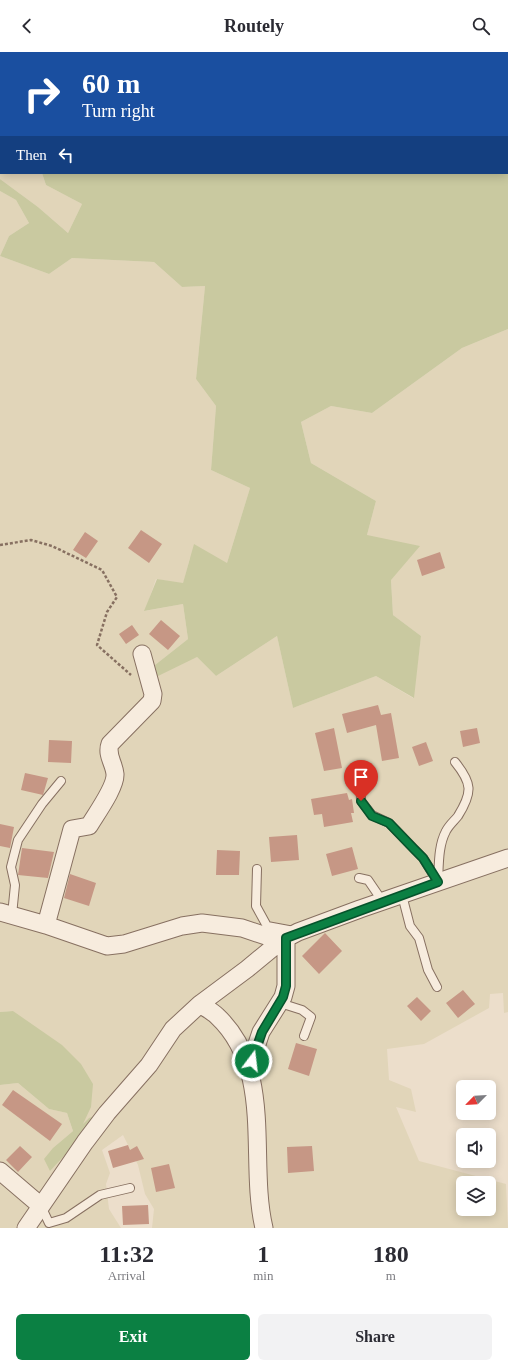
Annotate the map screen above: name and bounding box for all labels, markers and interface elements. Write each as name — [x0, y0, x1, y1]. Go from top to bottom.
icon: back — [16, 15, 38, 37]
icon: search — [470, 15, 492, 37]
text: Routely — [224, 16, 284, 36]
icon: right — [16, 68, 68, 120]
text: 60 m — [82, 68, 140, 99]
text: Turn right — [82, 101, 155, 121]
icon: left — [55, 144, 77, 166]
text: Then — [16, 147, 47, 163]
pin — [344, 760, 378, 801]
icon: arrive — [350, 766, 372, 788]
position arrow — [231, 1040, 273, 1082]
north arrow — [456, 1080, 496, 1120]
map controls — [456, 1080, 496, 1216]
button: sound — [456, 1128, 496, 1168]
button: layers — [456, 1176, 496, 1216]
text: 11:32 — [99, 1241, 154, 1267]
text: 1 — [257, 1241, 269, 1267]
text: 180 — [373, 1241, 409, 1267]
text: Arrival — [108, 1268, 145, 1283]
text: min — [253, 1268, 273, 1283]
text: m — [386, 1268, 396, 1283]
button: Exit — [16, 1314, 250, 1360]
button: Share — [258, 1314, 492, 1360]

